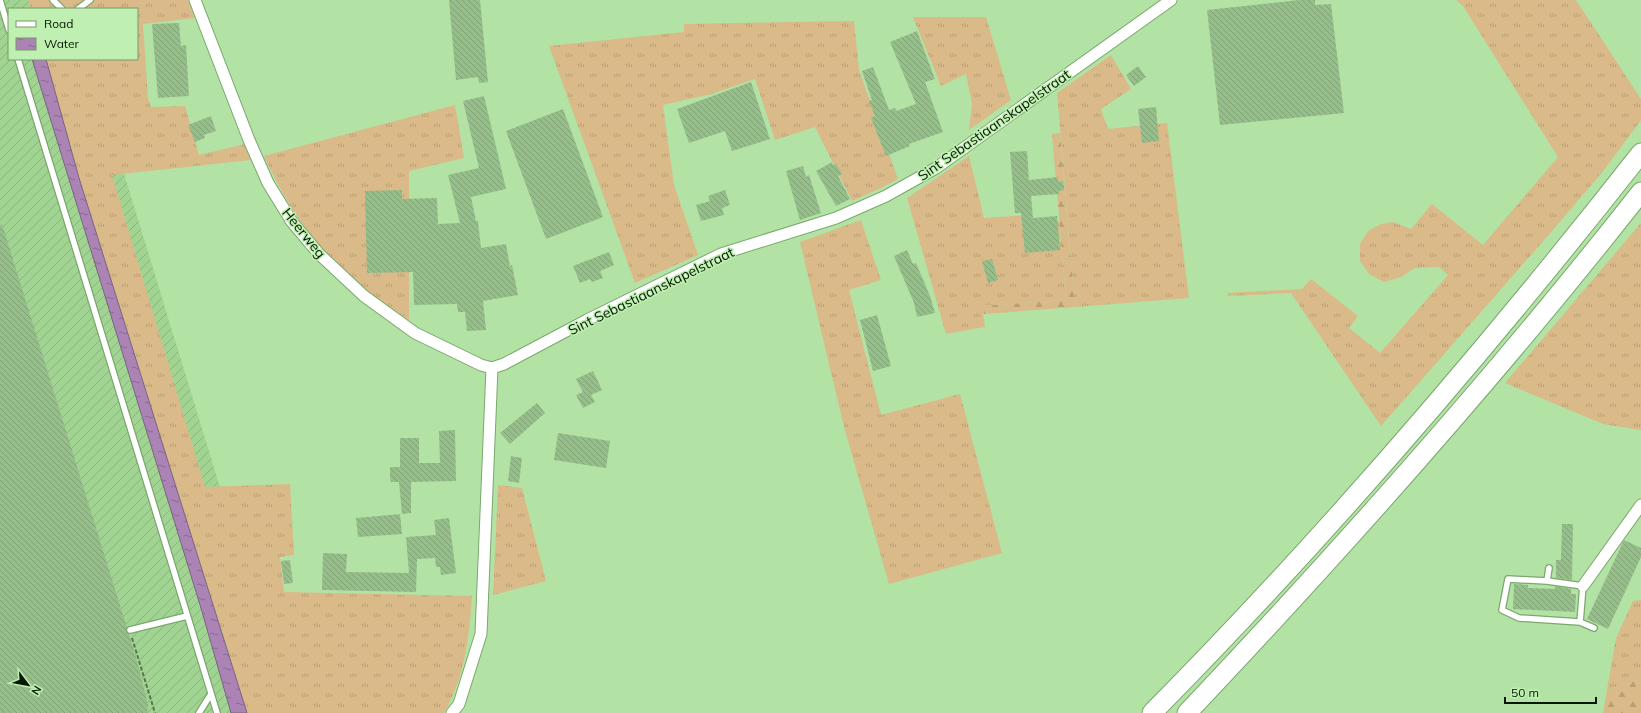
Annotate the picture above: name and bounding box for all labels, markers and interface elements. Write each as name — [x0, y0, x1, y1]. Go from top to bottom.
legend — [8, 8, 138, 60]
text: Road — [44, 16, 73, 31]
text: Water — [44, 36, 80, 51]
street label: Sint Sebastiaanskapelstraat — [914, 65, 1074, 185]
street label: Heerweg — [278, 204, 330, 262]
street label: Sint Sebastiaanskapelstraat — [565, 243, 737, 339]
north arrow — [8, 665, 48, 705]
scale bar — [1505, 679, 1596, 705]
text: N — [28, 683, 45, 698]
text: 50 m — [1511, 685, 1539, 700]

